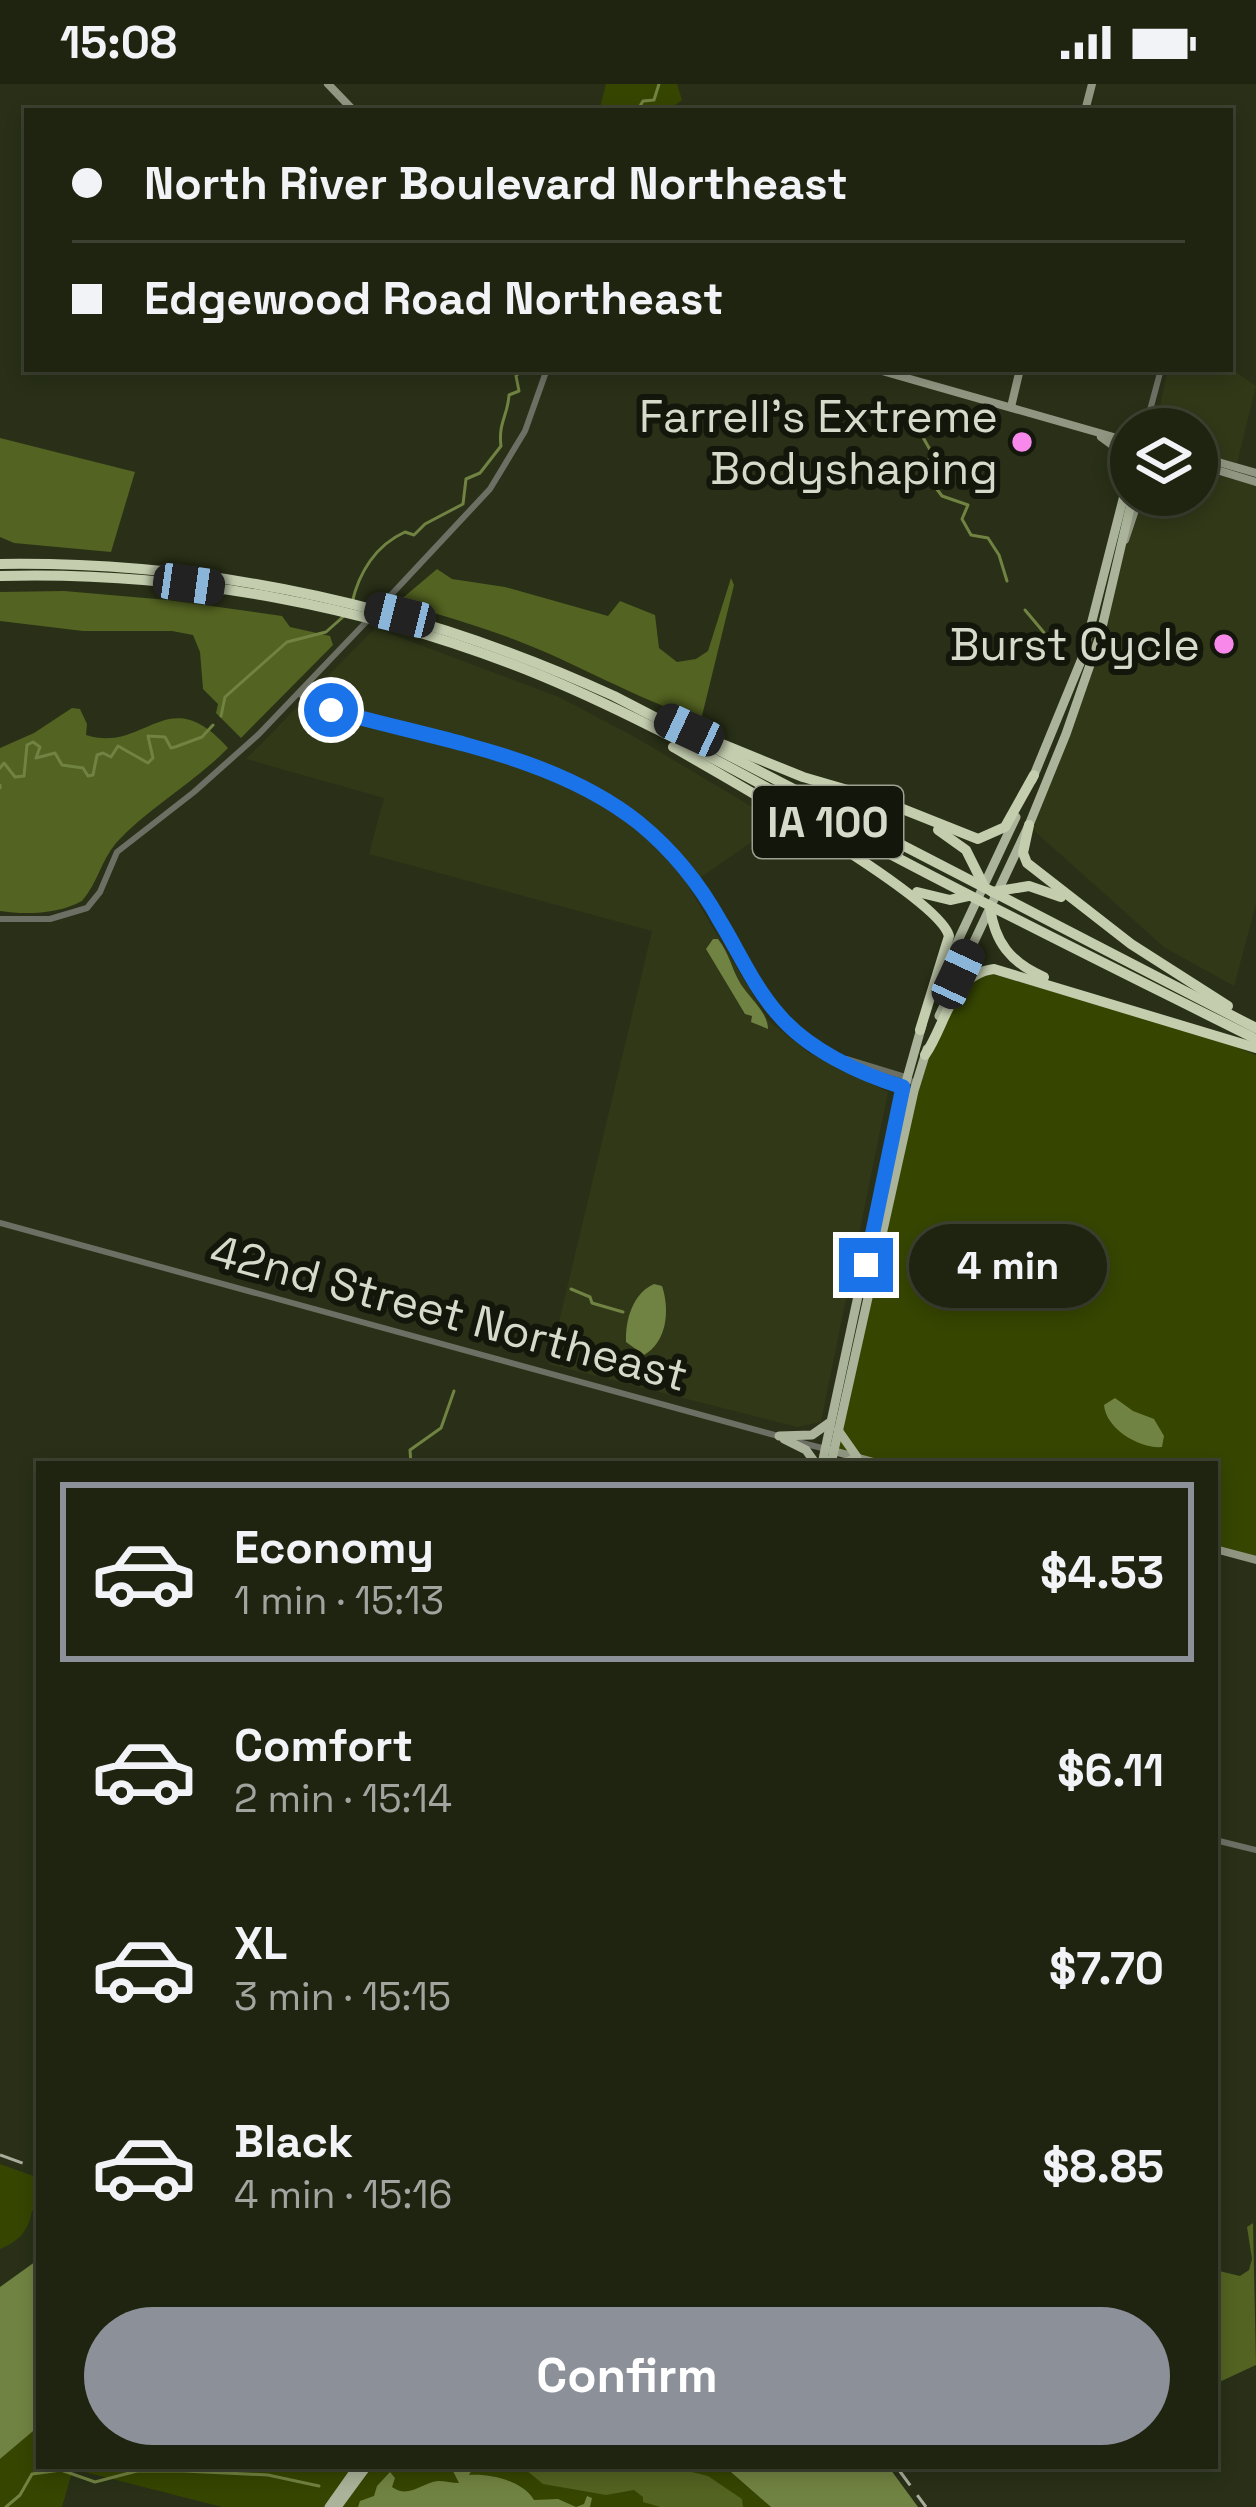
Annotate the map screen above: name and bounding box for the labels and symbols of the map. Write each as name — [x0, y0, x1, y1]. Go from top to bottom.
place label: Farrell's Extreme Bodyshaping — [639, 388, 998, 497]
marker: Farrell's Extreme Bodyshaping — [1009, 429, 1035, 455]
car — [151, 561, 227, 607]
car — [361, 589, 439, 641]
place label: Burst Cycle — [950, 616, 1200, 673]
marker: Burst Cycle — [1211, 631, 1237, 657]
route start — [304, 683, 358, 737]
car — [649, 698, 729, 762]
road number: IA 100 — [753, 786, 903, 858]
car — [926, 934, 990, 1014]
street label: 42nd Street Northeast — [204, 1222, 694, 1404]
callout: 4 min — [908, 1223, 1106, 1307]
route end — [839, 1238, 893, 1292]

